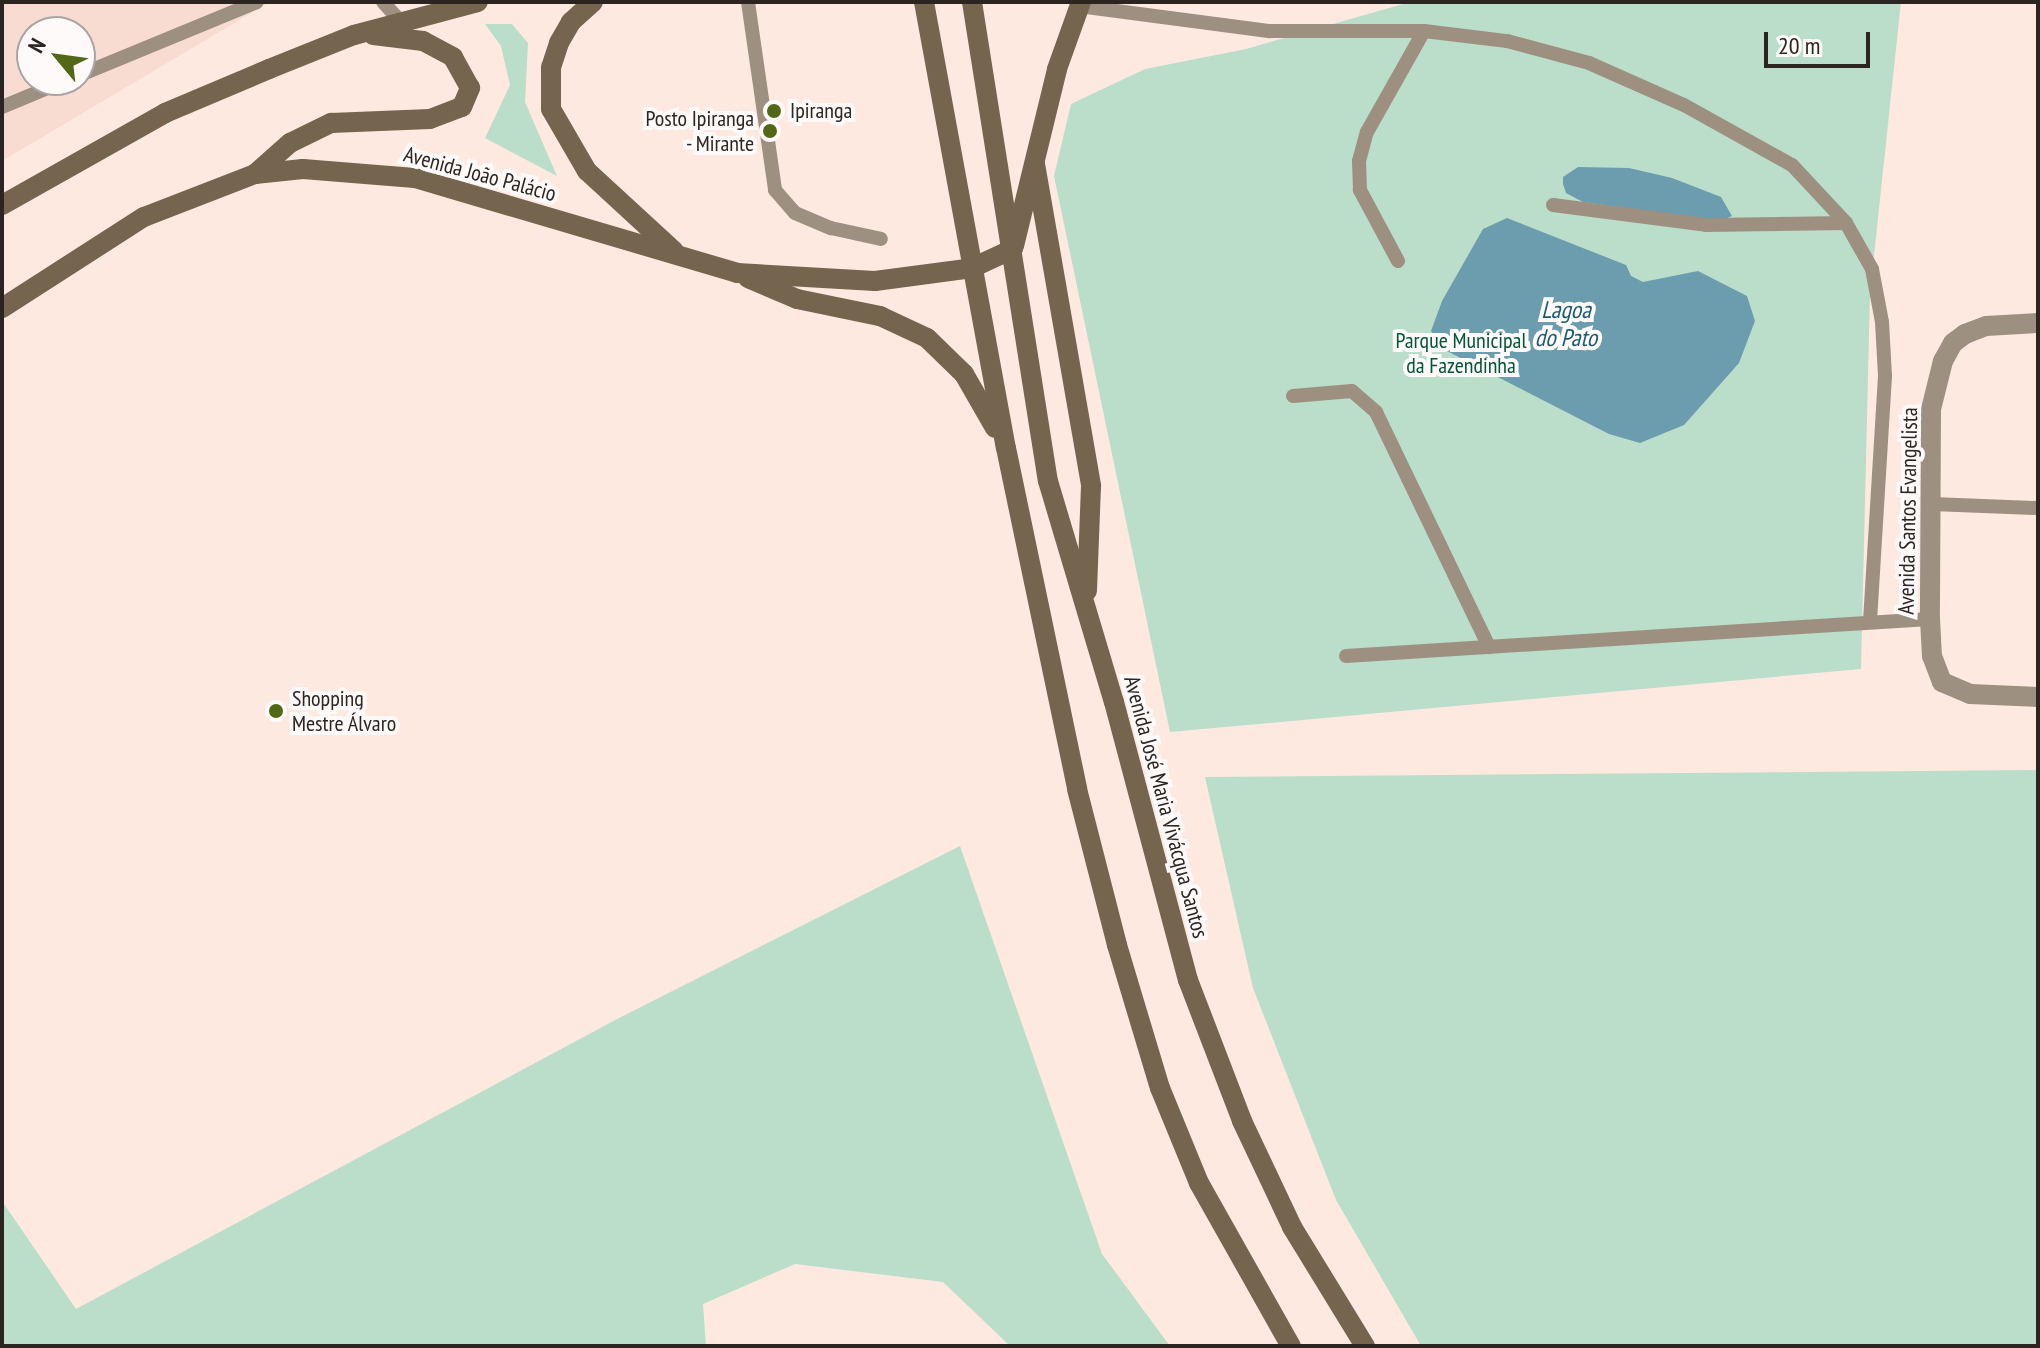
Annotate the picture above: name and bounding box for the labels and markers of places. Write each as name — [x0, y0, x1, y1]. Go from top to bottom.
place label: Ipiranga — [790, 98, 852, 124]
marker: Ipiranga — [765, 102, 783, 120]
place label: Posto Ipiranga - Mirante — [645, 105, 754, 156]
marker: Posto Ipiranga - Mirante — [761, 122, 779, 140]
place label: Shopping Mestre Álvaro — [292, 685, 397, 736]
marker: Shopping Mestre Álvaro — [267, 702, 285, 720]

